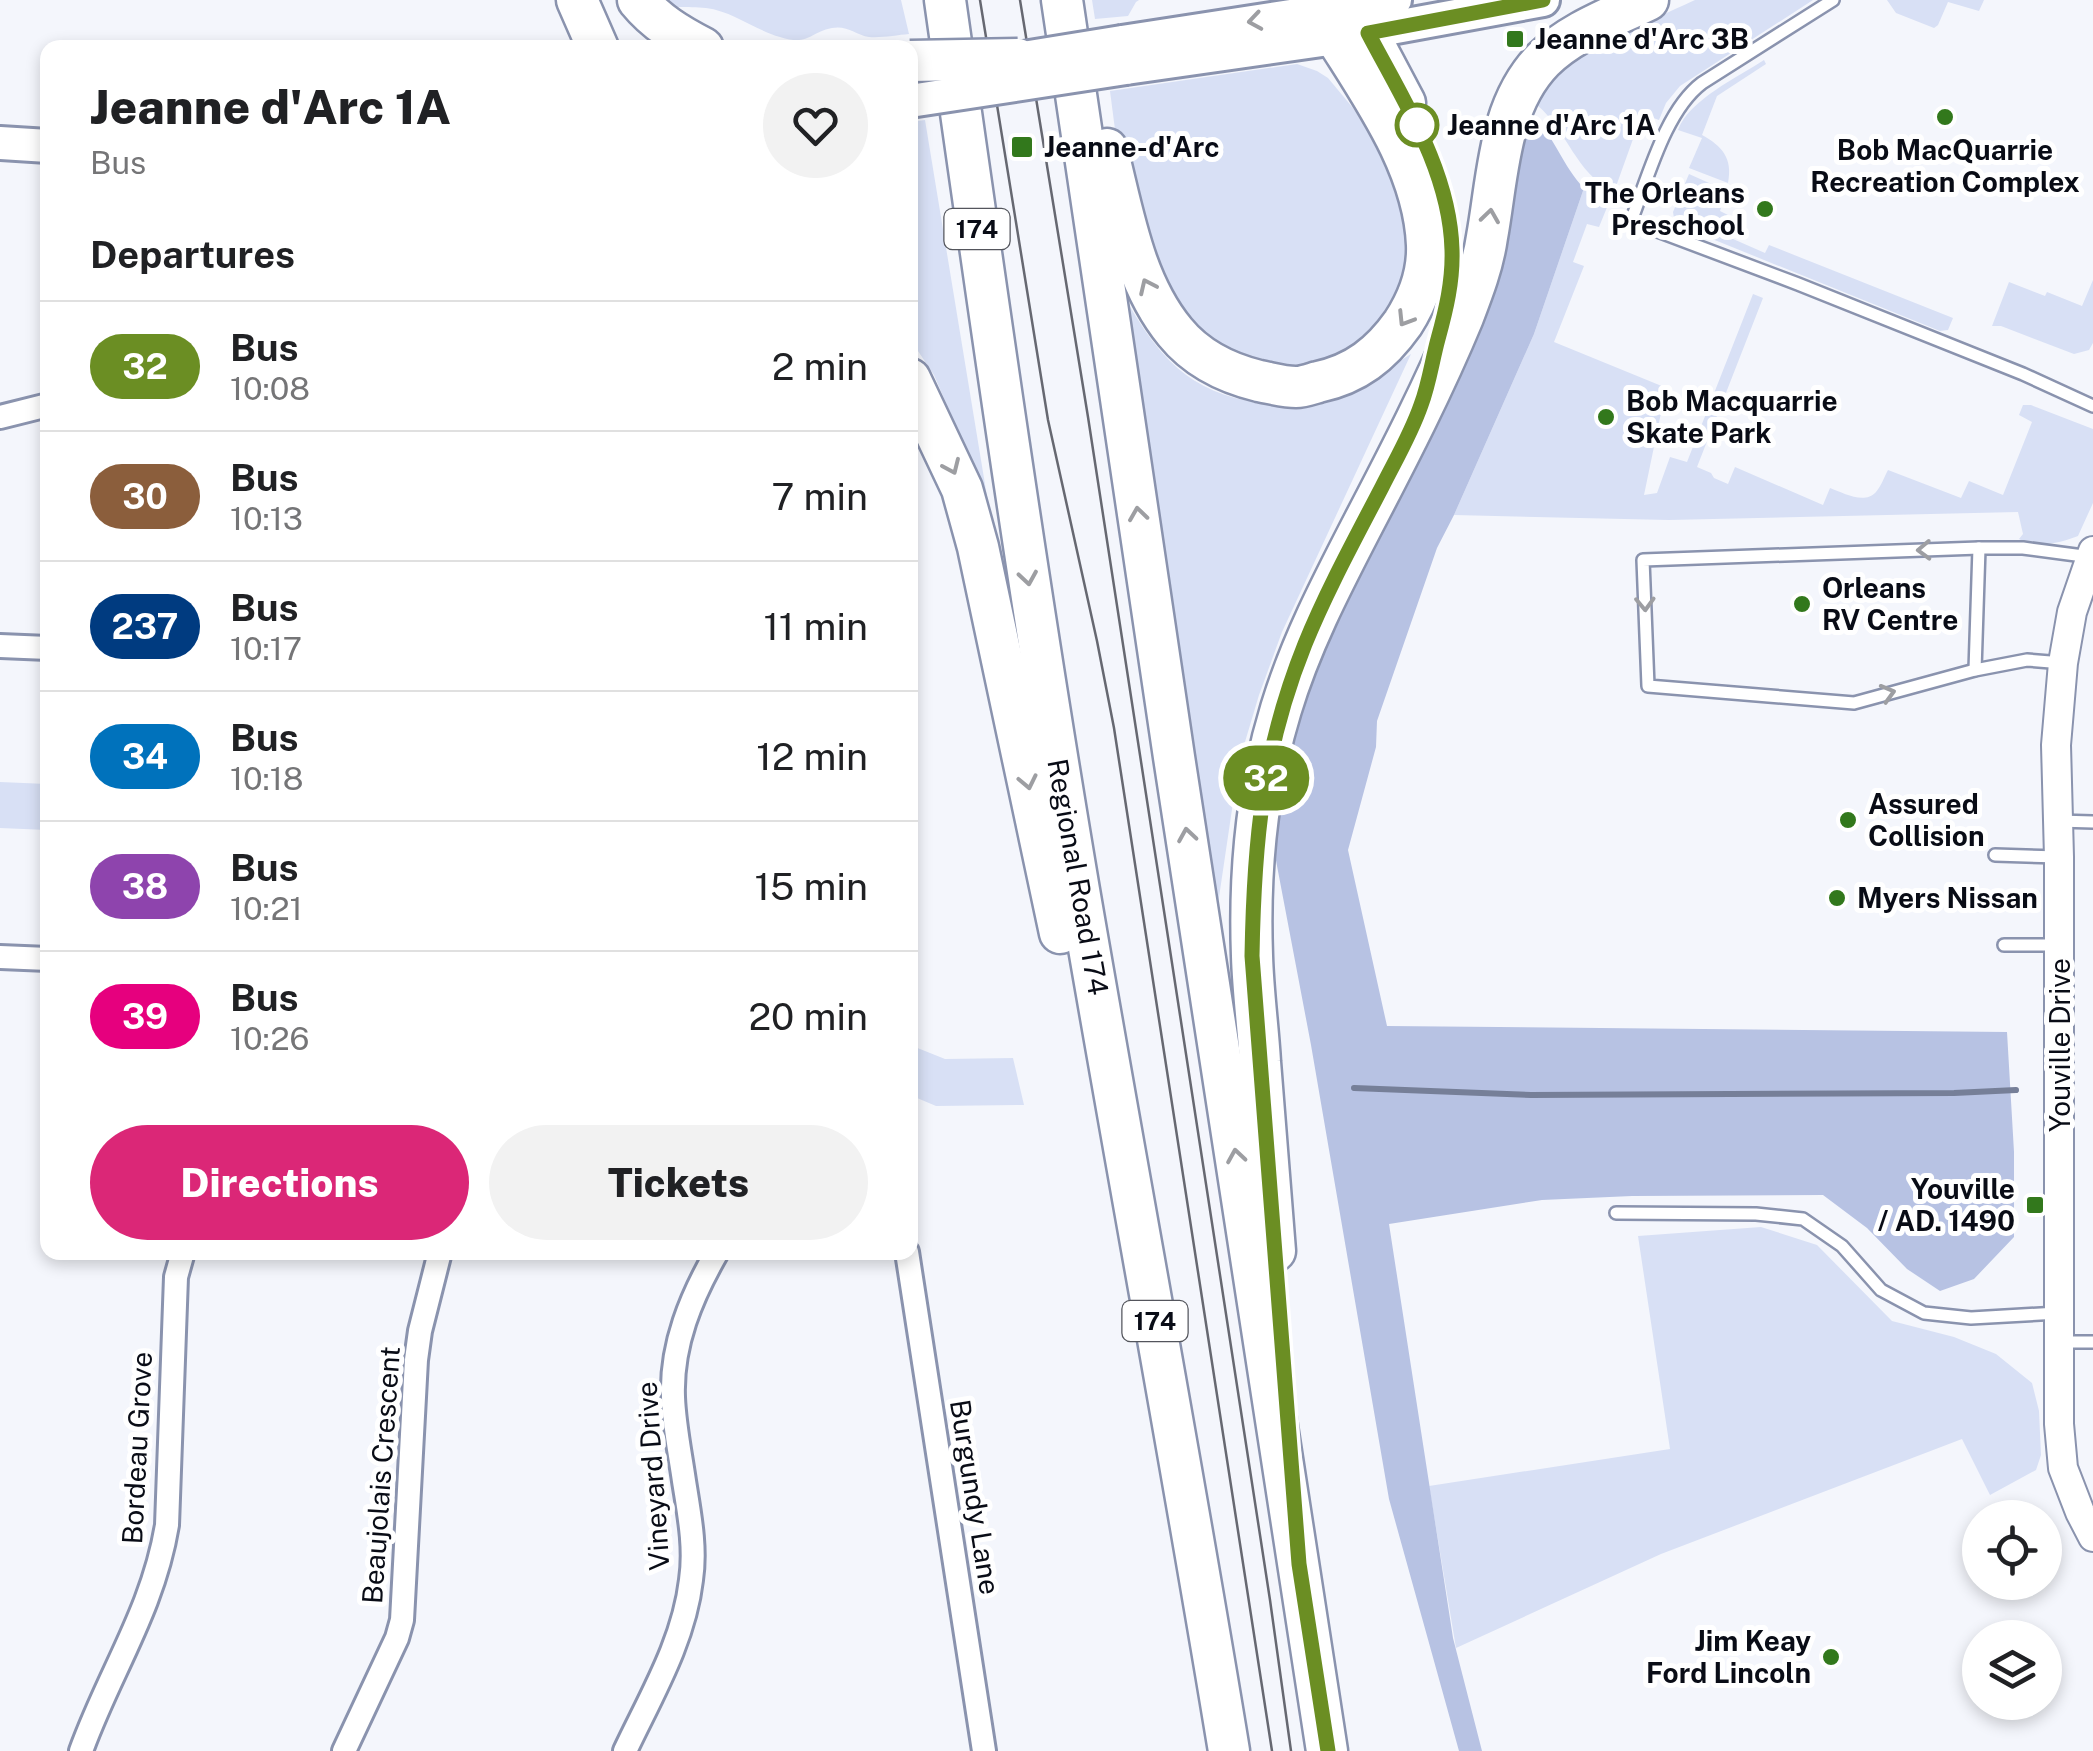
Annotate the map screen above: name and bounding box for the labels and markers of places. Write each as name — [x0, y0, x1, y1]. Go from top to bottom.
place label: Jeanne d'Arc 3B — [1535, 22, 1749, 55]
marker: Jeanne d'Arc 3B — [1504, 28, 1526, 50]
marker: Jeanne d'Arc 1A — [1396, 104, 1438, 146]
marker: Bob MacQuarrie Recreation Complex — [1934, 106, 1956, 128]
place label: Jeanne d'Arc 1A — [1447, 108, 1655, 141]
place label: Jeanne-d'Arc — [1044, 130, 1220, 163]
place label: Bob MacQuarrie Recreation Complex — [1810, 133, 2080, 198]
marker: Jeanne-d'Arc — [1009, 134, 1035, 160]
place label: The Orleans Preschool — [1585, 176, 1745, 241]
marker: The Orleans Preschool — [1754, 198, 1776, 220]
place label: Bob Macquarrie Skate Park — [1626, 384, 1838, 449]
marker: Bob Macquarrie Skate Park — [1595, 406, 1617, 428]
place label: Orleans RV Centre — [1822, 571, 1958, 636]
marker: Orleans RV Centre — [1791, 593, 1813, 615]
place label: Assured Collision — [1868, 787, 1985, 852]
marker: Assured Collision — [1837, 809, 1859, 831]
place label: Myers Nissan — [1857, 881, 2038, 914]
marker: Myers Nissan — [1826, 887, 1848, 909]
place label: Youville / AD. 1490 — [1878, 1172, 2015, 1237]
marker: Youville / AD. 1490 — [2024, 1194, 2046, 1216]
place label: Jim Keay Ford Lincoln — [1646, 1624, 1811, 1689]
marker: Jim Keay Ford Lincoln — [1820, 1646, 1842, 1668]

